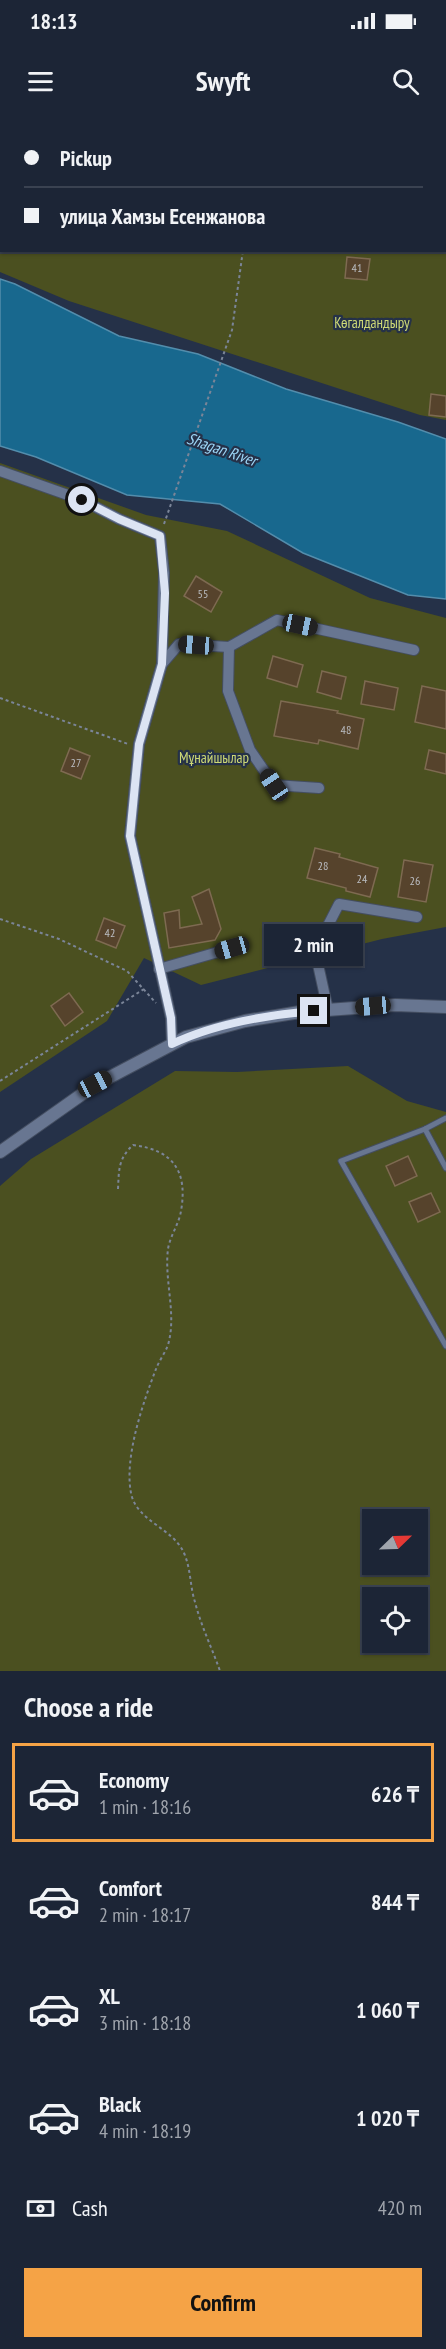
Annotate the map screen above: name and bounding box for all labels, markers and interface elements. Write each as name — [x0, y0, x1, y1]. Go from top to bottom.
text: 18:13 — [30, 7, 78, 35]
text: Swyft — [196, 64, 250, 98]
icon: menu — [24, 65, 57, 98]
icon: search — [389, 65, 422, 98]
text: Pickup — [60, 144, 112, 172]
text: улица Хамзы Есенжанова — [60, 202, 265, 230]
house number: 41 — [352, 260, 362, 275]
park label: Көгалдандыру — [334, 313, 410, 332]
water label: Shagan River — [185, 428, 262, 471]
route start — [68, 486, 95, 513]
house number: 55 — [198, 586, 208, 601]
car — [281, 612, 319, 638]
car — [177, 635, 215, 655]
house number: 48 — [341, 722, 351, 737]
park label: Мұнайшылар — [179, 748, 249, 767]
house number: 27 — [71, 755, 81, 770]
car — [256, 765, 292, 805]
house number: 28 — [318, 858, 328, 873]
house number: 24 — [357, 871, 368, 886]
house number: 26 — [410, 873, 420, 888]
callout: 2 min — [264, 924, 364, 966]
house number: 42 — [105, 925, 115, 940]
text: 2 min — [293, 932, 334, 958]
car — [212, 934, 252, 962]
car — [354, 995, 392, 1017]
route end — [300, 997, 327, 1024]
car — [75, 1068, 115, 1100]
north arrow — [362, 1509, 428, 1575]
map controls — [362, 1509, 428, 1653]
button: locate — [362, 1587, 428, 1653]
text: Choose a ride — [24, 1690, 153, 1724]
icon: car — [27, 1766, 81, 1820]
text: Economy — [99, 1766, 169, 1794]
text: 626 ₸ — [371, 1780, 419, 1808]
text: 1 min · 18:16 — [99, 1794, 191, 1820]
icon: car — [27, 1874, 81, 1928]
text: Comfort — [99, 1874, 162, 1902]
text: 844 ₸ — [371, 1888, 419, 1916]
text: 2 min · 18:17 — [99, 1902, 191, 1928]
icon: car — [27, 1982, 81, 2036]
text: XL — [99, 1982, 120, 2010]
text: 1 060 ₸ — [356, 1996, 419, 2024]
text: 3 min · 18:18 — [99, 2010, 191, 2036]
icon: car — [27, 2090, 81, 2144]
text: Black — [99, 2090, 141, 2118]
text: 1 020 ₸ — [356, 2104, 419, 2132]
text: 4 min · 18:19 — [99, 2118, 191, 2144]
icon: cash — [24, 2192, 57, 2225]
text: Cash — [72, 2194, 108, 2222]
text: 420 m — [378, 2195, 422, 2221]
button: Confirm — [24, 2268, 422, 2337]

